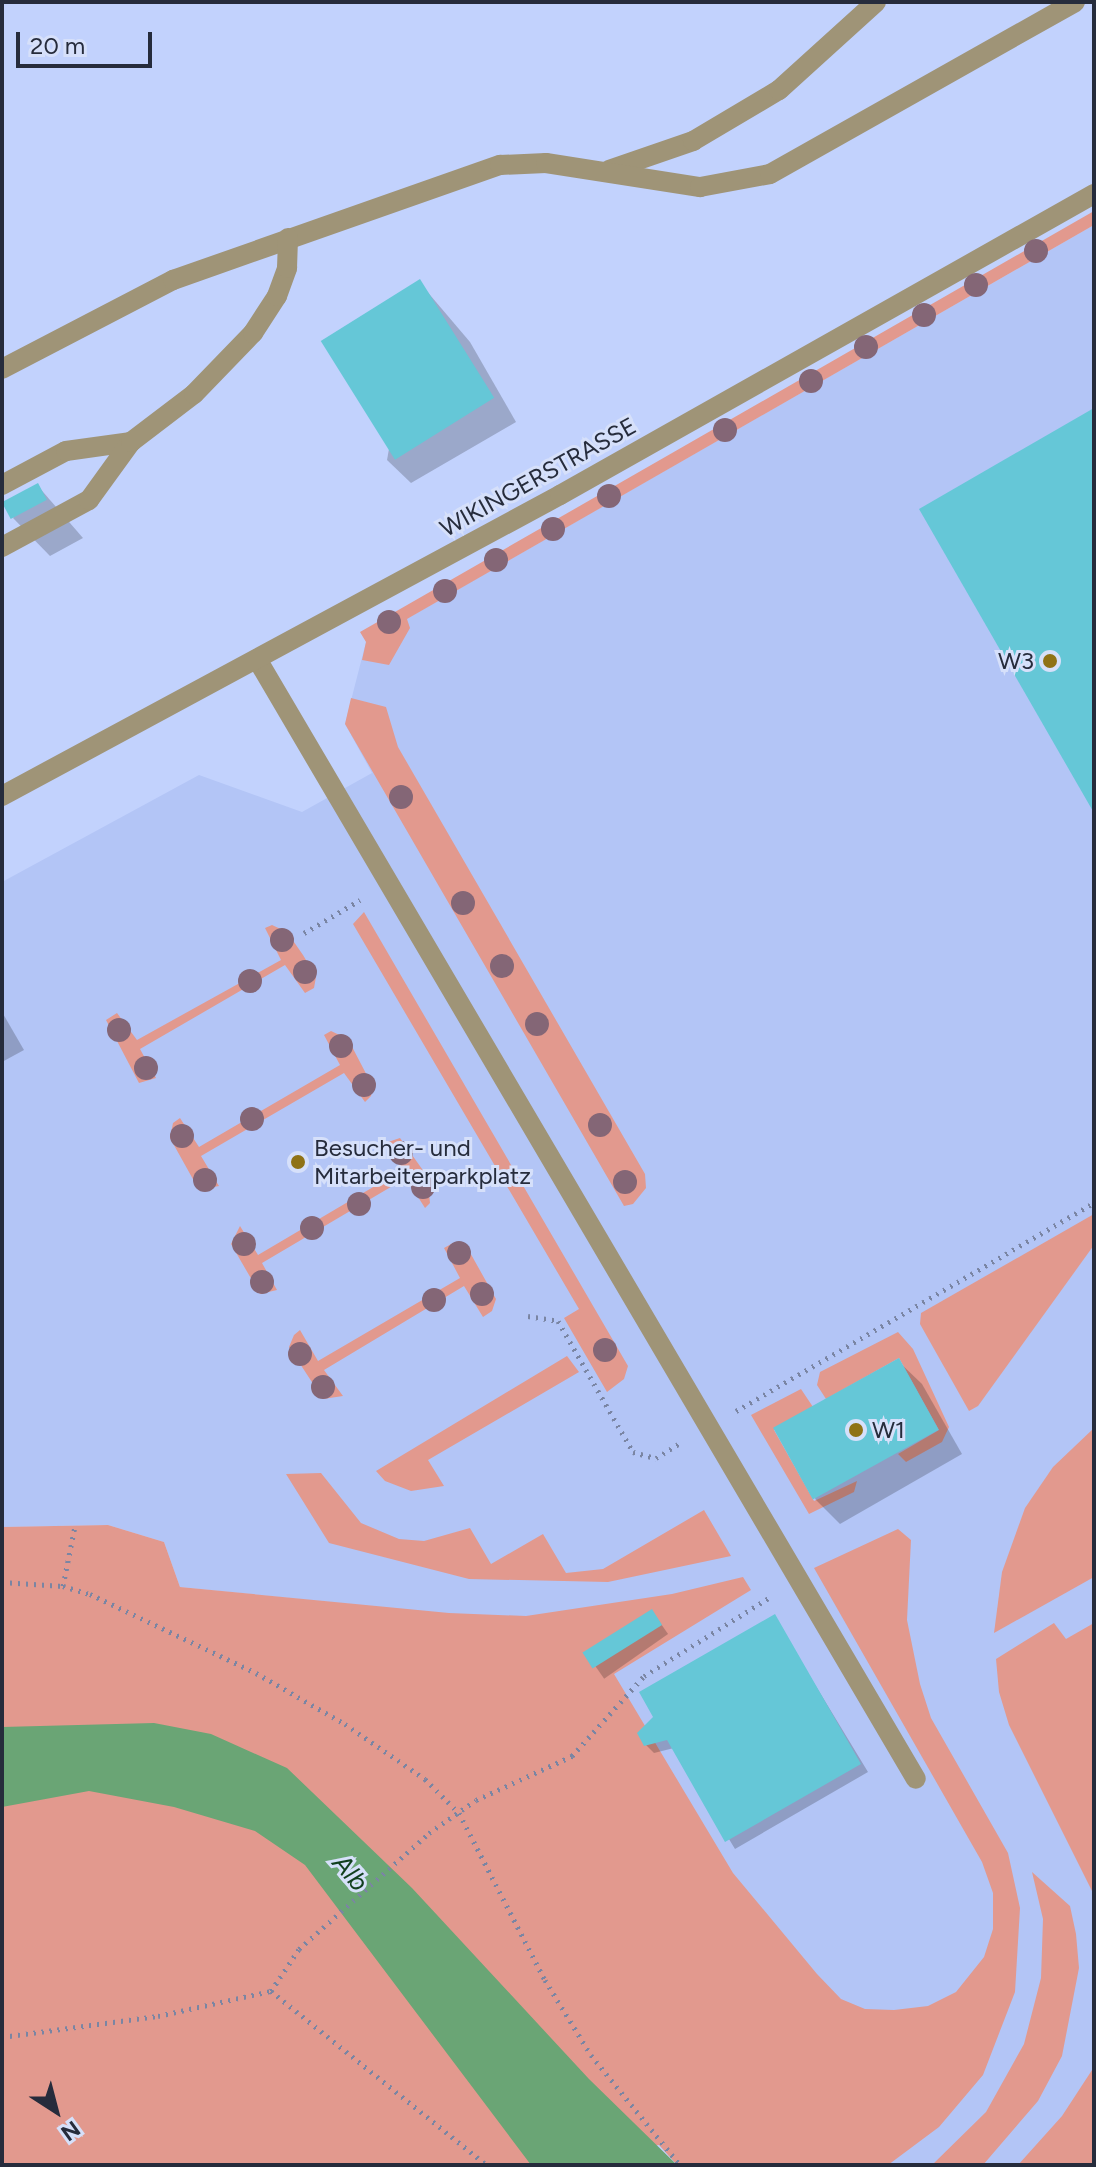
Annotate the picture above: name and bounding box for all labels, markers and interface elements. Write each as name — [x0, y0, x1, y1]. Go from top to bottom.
scale bar — [20, 16, 156, 66]
text: 20 m — [30, 31, 85, 60]
street label: WIKINGERSTRASSE — [435, 411, 641, 543]
place label: W3 — [998, 647, 1034, 675]
marker: W3 — [1041, 652, 1059, 670]
place label: Besucher- und Mitarbeiterparkplatz — [314, 1134, 531, 1190]
marker: Besucher- und Mitarbeiterparkplatz — [289, 1153, 307, 1171]
place label: W1 — [872, 1416, 905, 1444]
marker: W1 — [847, 1421, 865, 1439]
water label: Alb — [326, 1848, 374, 1898]
north arrow — [16, 2071, 96, 2151]
text: N — [56, 2115, 85, 2147]

